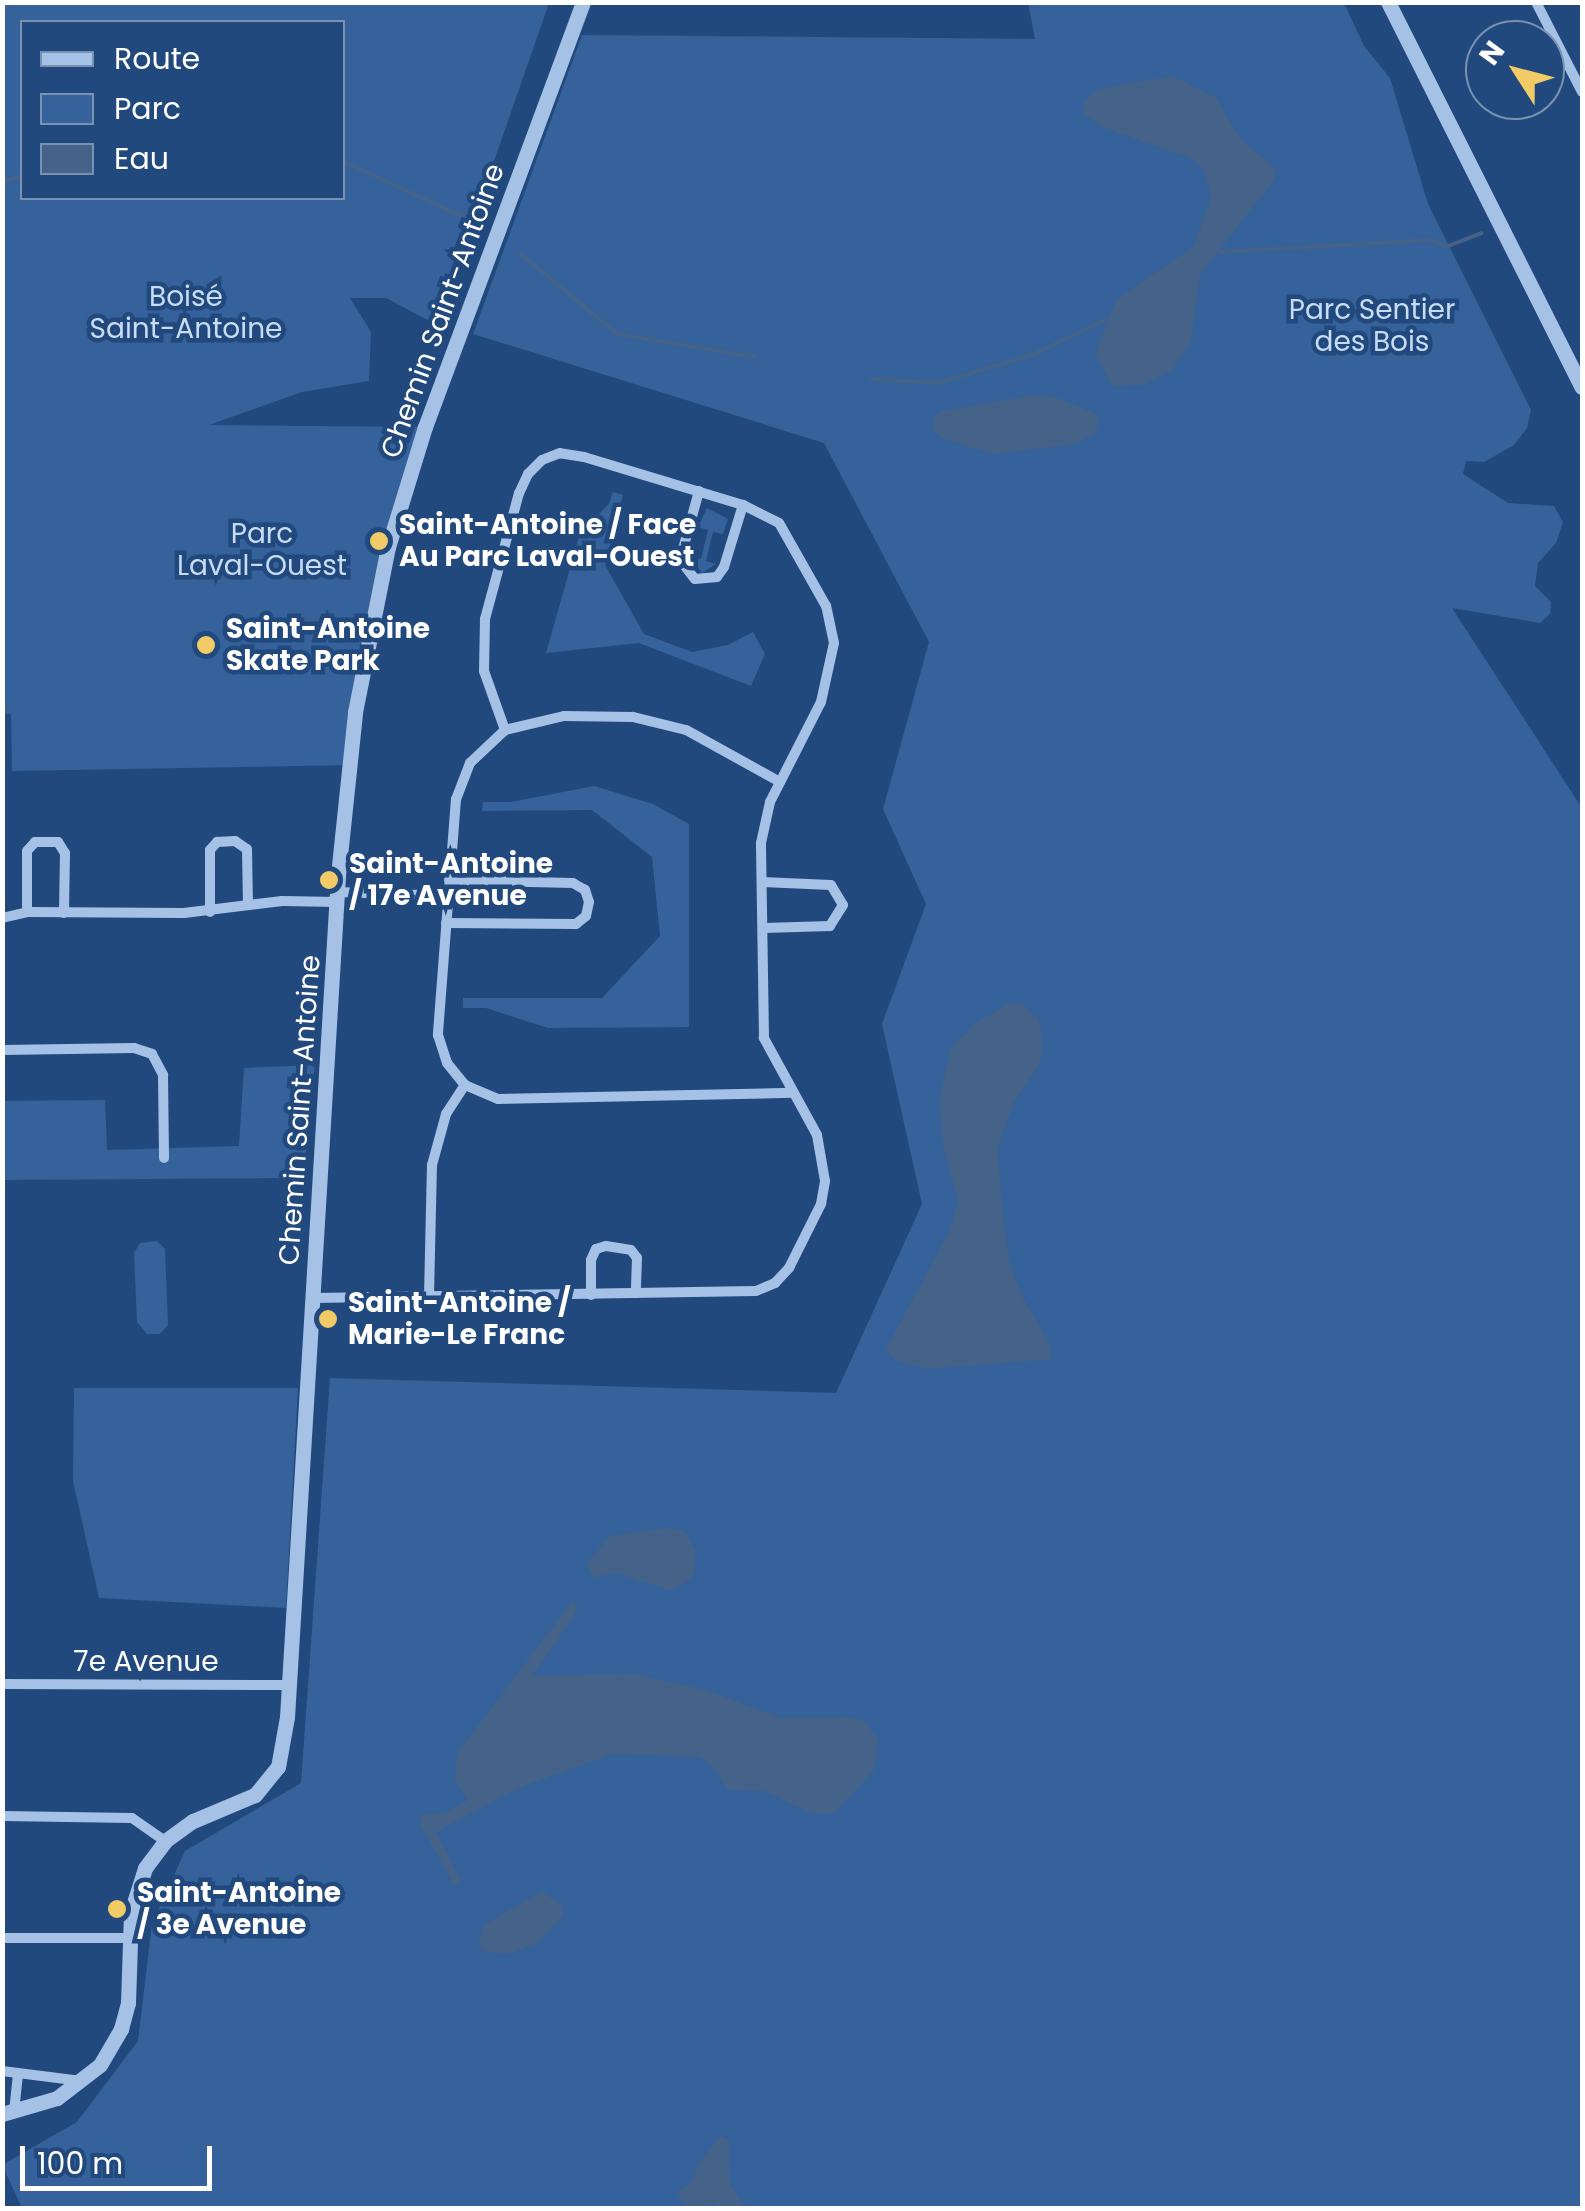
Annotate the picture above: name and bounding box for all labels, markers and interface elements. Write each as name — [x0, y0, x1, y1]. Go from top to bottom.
legend — [20, 20, 345, 200]
north arrow — [1465, 20, 1565, 120]
text: N — [1470, 33, 1514, 73]
text: Route — [114, 37, 200, 80]
text: Parc — [114, 87, 181, 130]
text: Eau — [114, 137, 169, 180]
street label: Chemin Saint-Antoine — [374, 159, 512, 463]
park label: Boisé Saint-Antoine — [90, 280, 282, 346]
park label: Parc Sentier des Bois — [1289, 293, 1455, 359]
place label: Saint-Antoine / Face Au Parc Laval-Ouest — [399, 508, 696, 574]
park label: Parc Laval-Ouest — [177, 517, 347, 583]
marker: Saint-Antoine / Face Au Parc Laval-Ouest — [368, 530, 390, 552]
place label: Saint-Antoine Skate Park — [226, 612, 430, 678]
marker: Saint-Antoine Skate Park — [195, 634, 217, 656]
place label: Saint-Antoine / 17e Avenue — [349, 847, 553, 913]
marker: Saint-Antoine / 17e Avenue — [318, 869, 340, 891]
street label: Chemin Saint-Antoine — [272, 954, 328, 1266]
place label: Saint-Antoine / Marie-Le Franc — [348, 1286, 571, 1352]
marker: Saint-Antoine / Marie-Le Franc — [317, 1308, 339, 1330]
street label: 7e Avenue — [73, 1645, 219, 1679]
place label: Saint-Antoine / 3e Avenue — [137, 1876, 341, 1942]
marker: Saint-Antoine / 3e Avenue — [106, 1898, 128, 1920]
scale bar — [25, 2126, 218, 2188]
text: 100 m — [37, 2142, 123, 2185]

